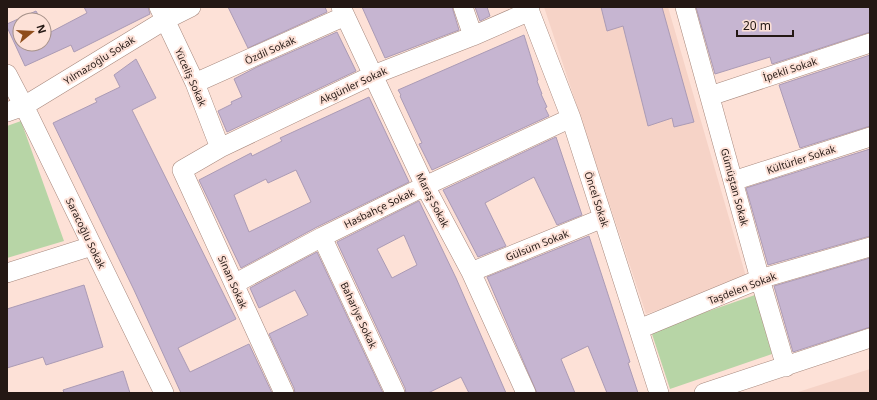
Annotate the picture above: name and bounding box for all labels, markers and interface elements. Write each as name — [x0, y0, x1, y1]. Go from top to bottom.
north arrow — [12, 12, 52, 52]
scale bar — [737, 12, 793, 38]
text: 20 m — [743, 17, 771, 34]
text: N — [33, 22, 51, 35]
street label: Yılmazoğlu Sokak — [61, 32, 138, 88]
street label: Özdil Sokak — [242, 32, 298, 67]
street label: Yüceliş Sokak — [172, 46, 210, 109]
street label: İpekli Sokak — [761, 53, 819, 84]
street label: Akgünler Sokak — [317, 63, 390, 107]
street label: Kültürler Sokak — [765, 141, 838, 177]
street label: Gümüştan Sokak — [718, 147, 752, 228]
street label: Maraş Sokak — [413, 170, 453, 230]
street label: Öncel Sokak — [581, 170, 613, 229]
street label: Hasbahçe Sokak — [341, 185, 417, 231]
street label: Saracoğlu Sokak — [63, 195, 109, 271]
street label: Gülsüm Sokak — [503, 226, 571, 264]
street label: Sinan Sokak — [215, 253, 251, 311]
street label: Taşdelen Sokak — [706, 268, 779, 307]
street label: Bahariye Sokak — [337, 280, 381, 351]

